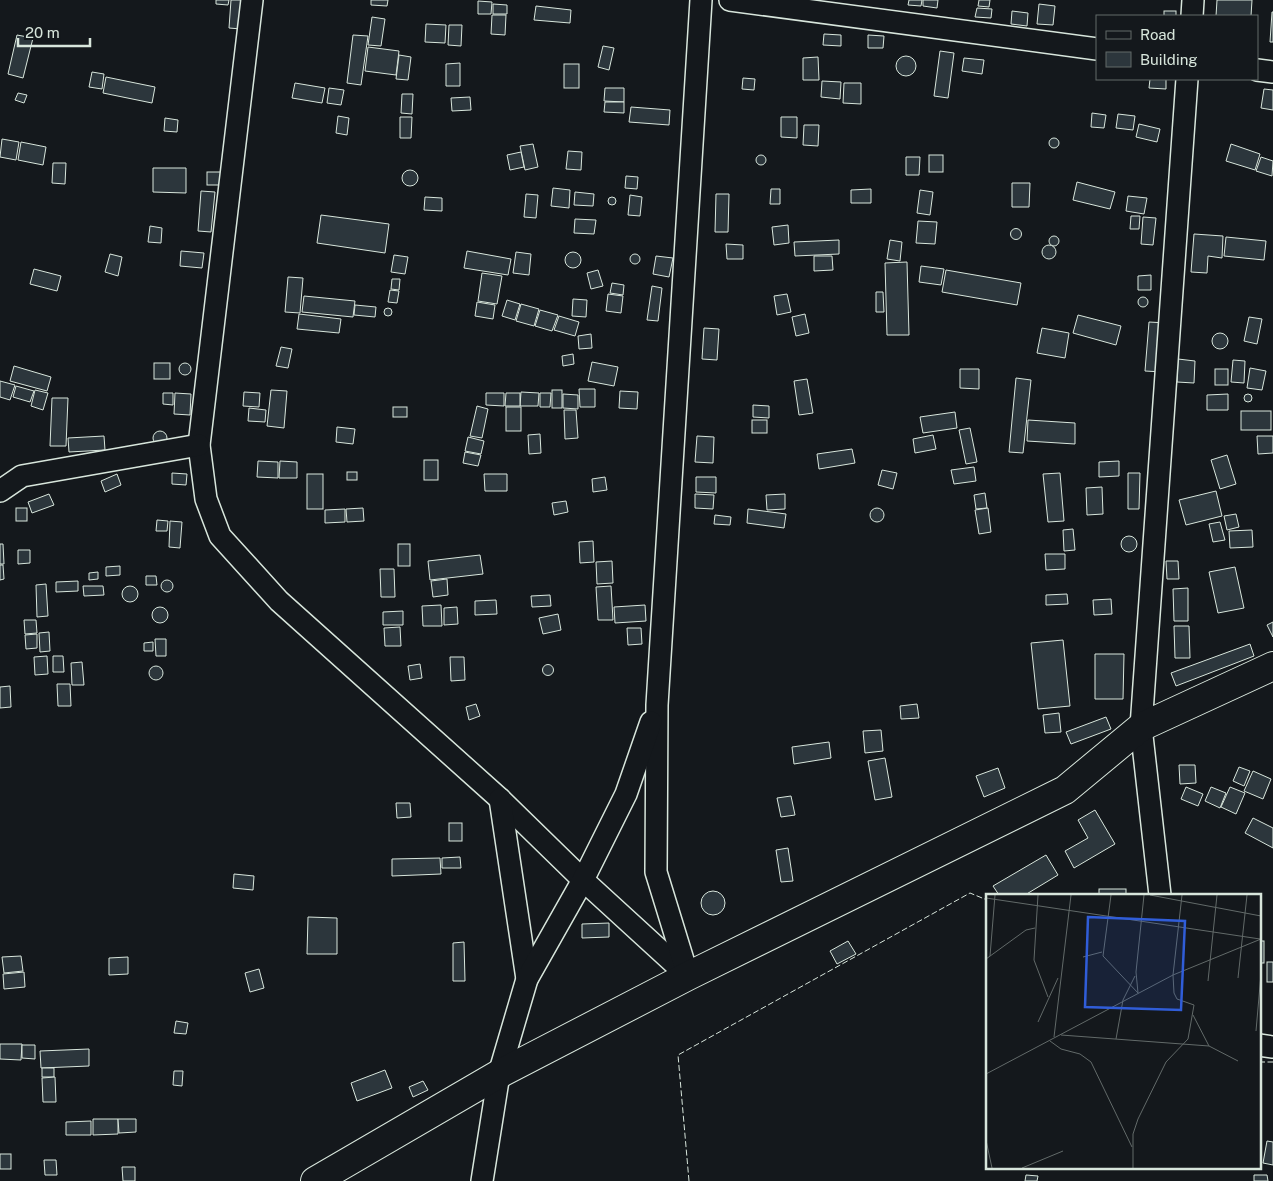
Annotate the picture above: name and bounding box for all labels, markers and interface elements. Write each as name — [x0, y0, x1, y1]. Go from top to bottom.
scale bar — [18, 15, 90, 47]
legend — [1096, 15, 1258, 80]
text: 20 m — [25, 24, 60, 41]
text: Road — [1140, 26, 1176, 43]
text: Building — [1140, 51, 1198, 68]
inset map — [986, 894, 1260, 1168]

